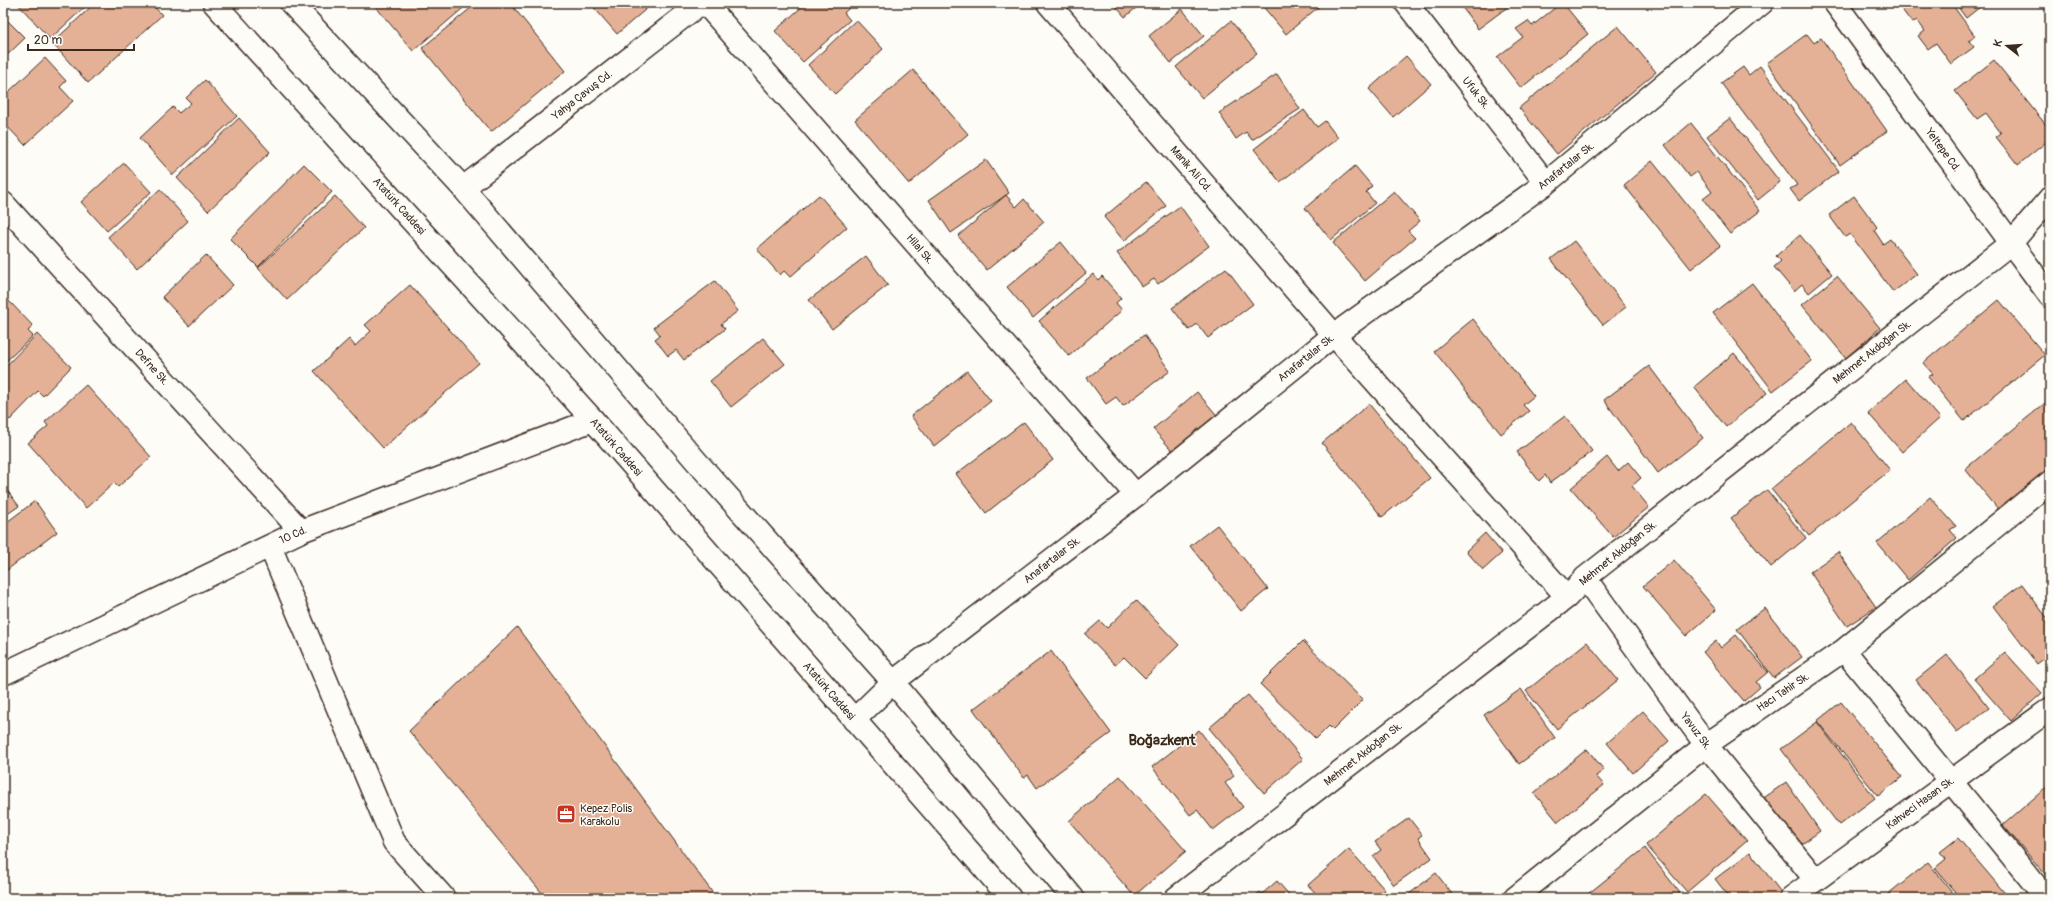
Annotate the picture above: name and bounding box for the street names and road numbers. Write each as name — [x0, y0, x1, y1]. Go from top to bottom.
street label: Yahya Çavuş Cd. — [549, 67, 615, 123]
street label: Ufuk Sk. — [1459, 74, 1493, 112]
street label: Yeltepe Cd. — [1922, 125, 1963, 174]
street label: Anafartalar Sk. — [1535, 139, 1597, 193]
street label: Manik Ali Cd. — [1168, 143, 1214, 195]
street label: Atatürk Caddesi — [370, 175, 428, 237]
street label: Hilal Sk. — [904, 231, 936, 267]
street label: Mehmet Akdoğan Sk. — [1830, 317, 1914, 387]
street label: Anafartalar Sk. — [1275, 331, 1337, 385]
street label: Defne Sk. — [132, 346, 172, 388]
street label: Atatürk Caddesi — [587, 415, 645, 479]
street label: Mehmet Akdoğan Sk. — [1577, 518, 1659, 588]
street label: 10 Cd. — [277, 523, 309, 547]
street label: Anafartalar Sk. — [1021, 534, 1083, 586]
street label: Atatürk Caddesi — [800, 659, 858, 723]
street label: Hacı Tahir Sk. — [1754, 670, 1812, 714]
street label: Yavuz Sk. — [1677, 709, 1714, 752]
street label: Mehmet Akdoğan Sk. — [1321, 719, 1405, 789]
street label: Kahveci Hasan Sk. — [1883, 774, 1957, 832]

